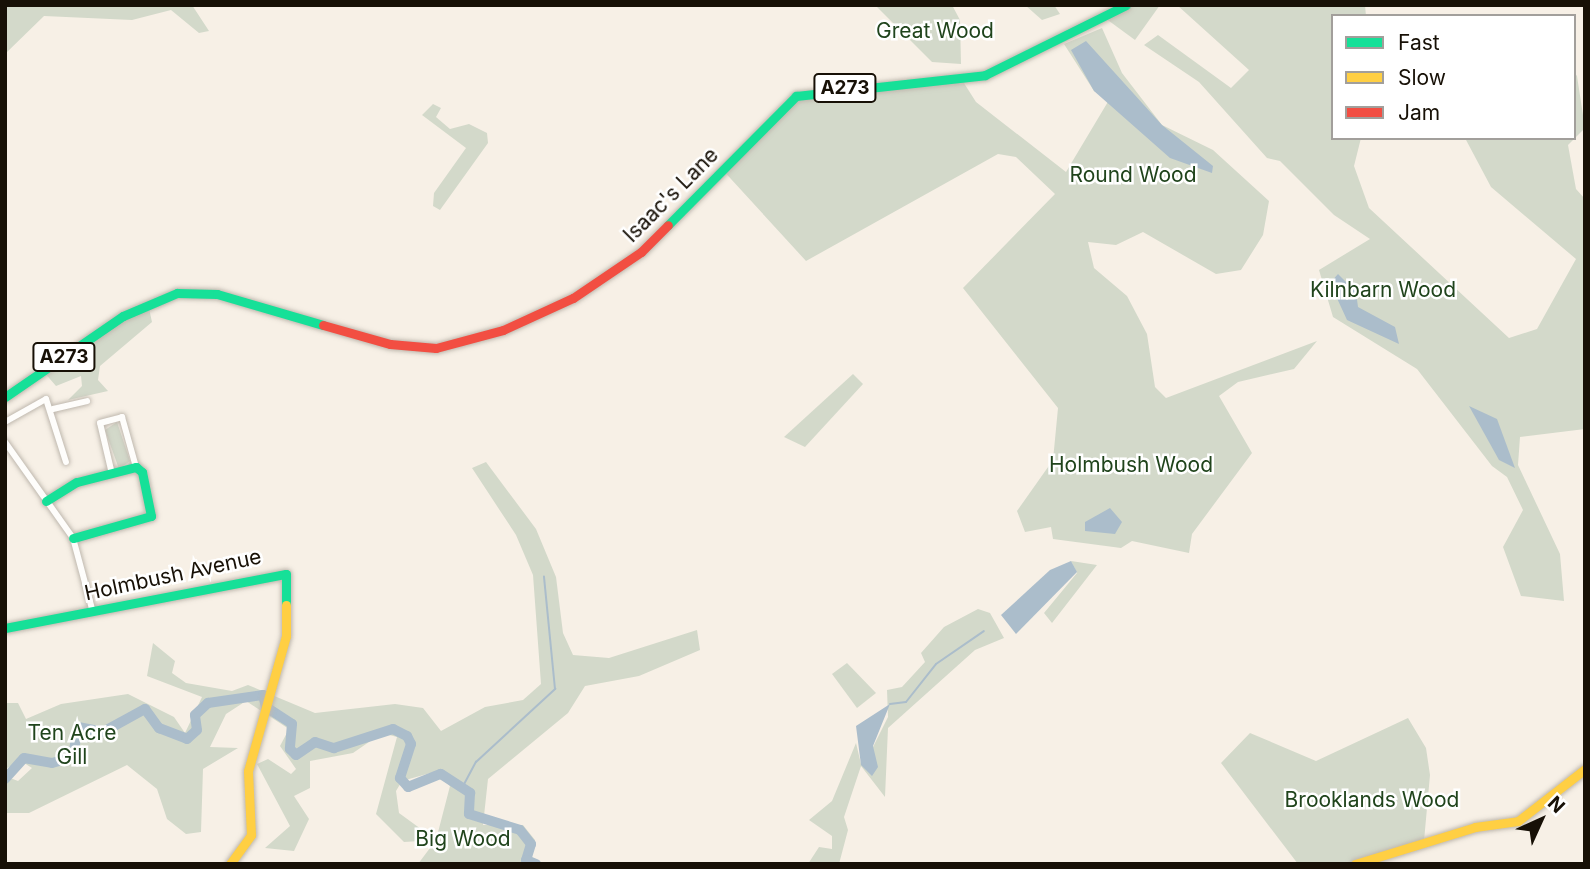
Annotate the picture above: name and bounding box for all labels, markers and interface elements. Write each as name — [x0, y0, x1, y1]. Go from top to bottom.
legend — [1331, 14, 1576, 140]
park label: Great Wood — [876, 18, 994, 44]
text: Fast — [1398, 30, 1440, 55]
text: Slow — [1398, 65, 1446, 90]
road number: A273 — [812, 72, 878, 104]
text: Jam — [1398, 100, 1440, 125]
street label: Isaac's Lane — [618, 142, 724, 248]
park label: Round Wood — [1069, 162, 1197, 188]
park label: Kilnbarn Wood — [1310, 277, 1456, 303]
road number: A273 — [31, 342, 97, 372]
park label: Holmbush Wood — [1049, 452, 1213, 478]
street label: Holmbush Avenue — [82, 544, 264, 606]
park label: Ten Acre Gill — [28, 720, 116, 770]
north arrow — [1506, 785, 1576, 855]
park label: Brooklands Wood — [1285, 787, 1459, 813]
text: N — [1543, 792, 1569, 818]
park label: Big Wood — [415, 826, 511, 852]

